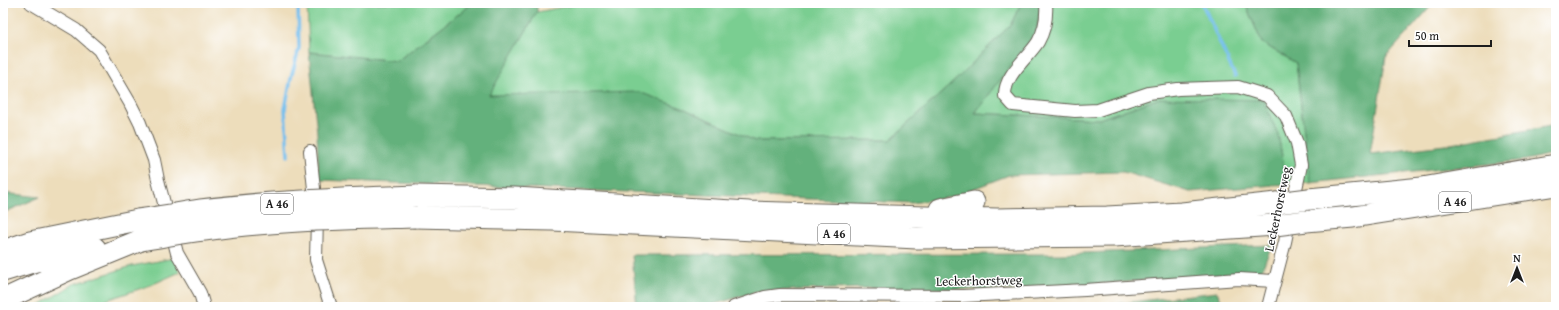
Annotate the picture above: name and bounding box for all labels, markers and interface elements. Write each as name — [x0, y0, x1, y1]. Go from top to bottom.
scale bar — [1409, 22, 1491, 48]
text: 50 m — [1415, 27, 1439, 44]
street label: Leckerhorstweg — [1259, 164, 1296, 253]
road number: A 46 — [1439, 192, 1471, 212]
road number: A 46 — [261, 194, 293, 214]
road number: A 46 — [818, 224, 850, 244]
north arrow — [1497, 248, 1537, 288]
text: N — [1513, 250, 1521, 266]
street label: Leckerhorstweg — [936, 270, 1023, 291]

